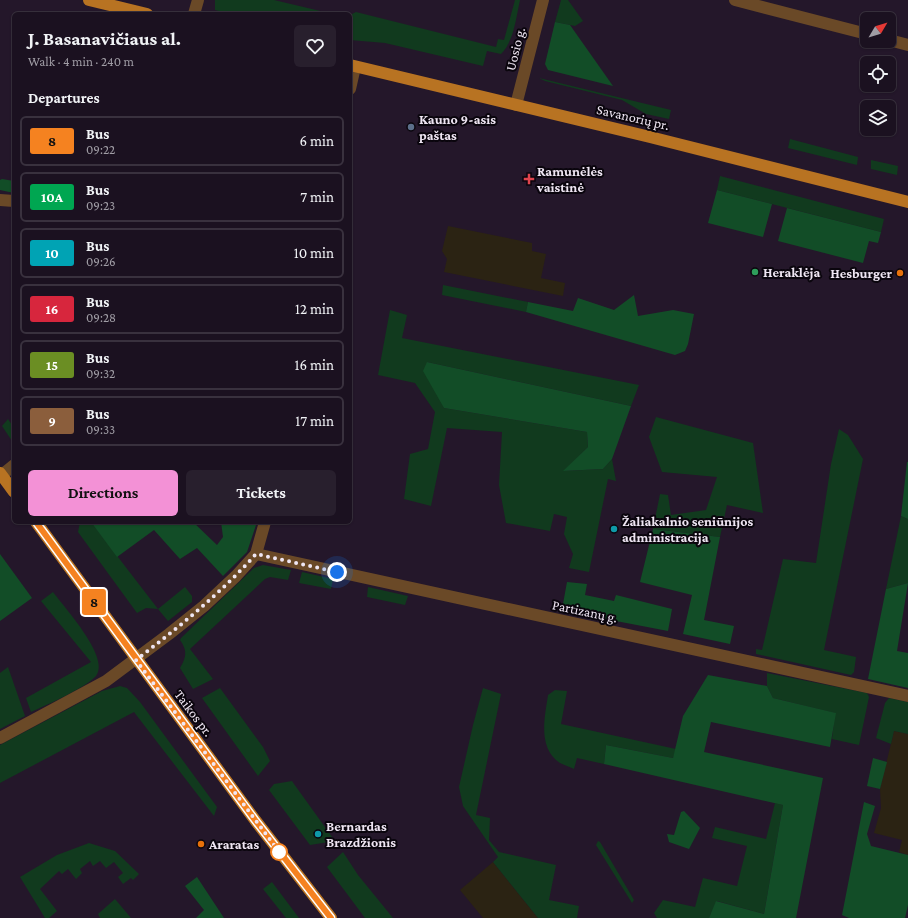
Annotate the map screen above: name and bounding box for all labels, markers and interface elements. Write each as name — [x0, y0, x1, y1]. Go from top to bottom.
north arrow — [860, 12, 896, 48]
map controls — [860, 12, 896, 136]
button: heart — [294, 25, 336, 67]
street label: Uosio g. — [502, 26, 528, 72]
text: J. Basanavičiaus al. — [28, 28, 181, 49]
text: Walk · 4 min · 240 m — [28, 54, 134, 69]
button: locate — [860, 56, 896, 92]
text: Departures — [28, 90, 100, 106]
button: layers — [860, 100, 896, 136]
street label: Savanorių pr. — [595, 101, 671, 133]
place label: Kauno 9-asis paštas — [419, 111, 496, 143]
marker: Kauno 9-asis paštas — [406, 122, 416, 132]
text: Bus — [86, 126, 109, 142]
text: 8 — [48, 133, 56, 149]
text: 6 min — [300, 133, 334, 149]
text: 09:22 — [86, 142, 115, 157]
place label: Ramunėlės vaistinė — [536, 163, 603, 195]
marker: Ramunėlės vaistinė — [524, 174, 534, 184]
text: Bus — [86, 182, 109, 198]
text: 10A — [41, 189, 63, 205]
text: 7 min — [300, 189, 334, 205]
text: 09:23 — [86, 198, 115, 213]
text: Bus — [86, 238, 109, 254]
text: 10 — [45, 245, 59, 261]
text: 10 min — [294, 245, 334, 261]
text: 09:26 — [86, 254, 116, 269]
place label: Heraklėja — [763, 264, 820, 281]
place label: Hesburger — [830, 265, 892, 281]
marker: Heraklėja — [750, 267, 760, 277]
marker: Hesburger — [895, 268, 905, 278]
text: Bus — [86, 294, 109, 310]
text: 16 — [46, 301, 58, 317]
text: 12 min — [295, 301, 334, 317]
text: 09:28 — [86, 310, 116, 325]
text: Bus — [86, 350, 109, 366]
text: 15 — [46, 357, 58, 373]
text: 16 min — [295, 357, 334, 373]
text: 09:32 — [86, 366, 115, 381]
text: Bus — [86, 406, 109, 422]
text: 9 — [48, 413, 56, 429]
text: 17 min — [295, 413, 334, 429]
text: 09:33 — [86, 422, 115, 437]
button: Directions — [28, 470, 178, 516]
button: Tickets — [186, 470, 336, 516]
place label: Žaliakalnio seniūnijos administracija — [622, 513, 753, 546]
marker: Žaliakalnio seniūnijos administracija — [609, 524, 619, 534]
your location — [327, 562, 347, 582]
line badge: 8 — [81, 589, 107, 615]
text: 8 — [90, 594, 98, 610]
street label: Partizanų g. — [551, 596, 619, 626]
street label: Taikos pr. — [171, 687, 217, 739]
place label: Bernardas Brazdžionis — [326, 818, 396, 850]
marker: Bernardas Brazdžionis — [313, 829, 323, 839]
place label: Araratas — [208, 836, 259, 852]
marker: Araratas — [196, 839, 206, 849]
unlabelled marker — [270, 843, 288, 861]

